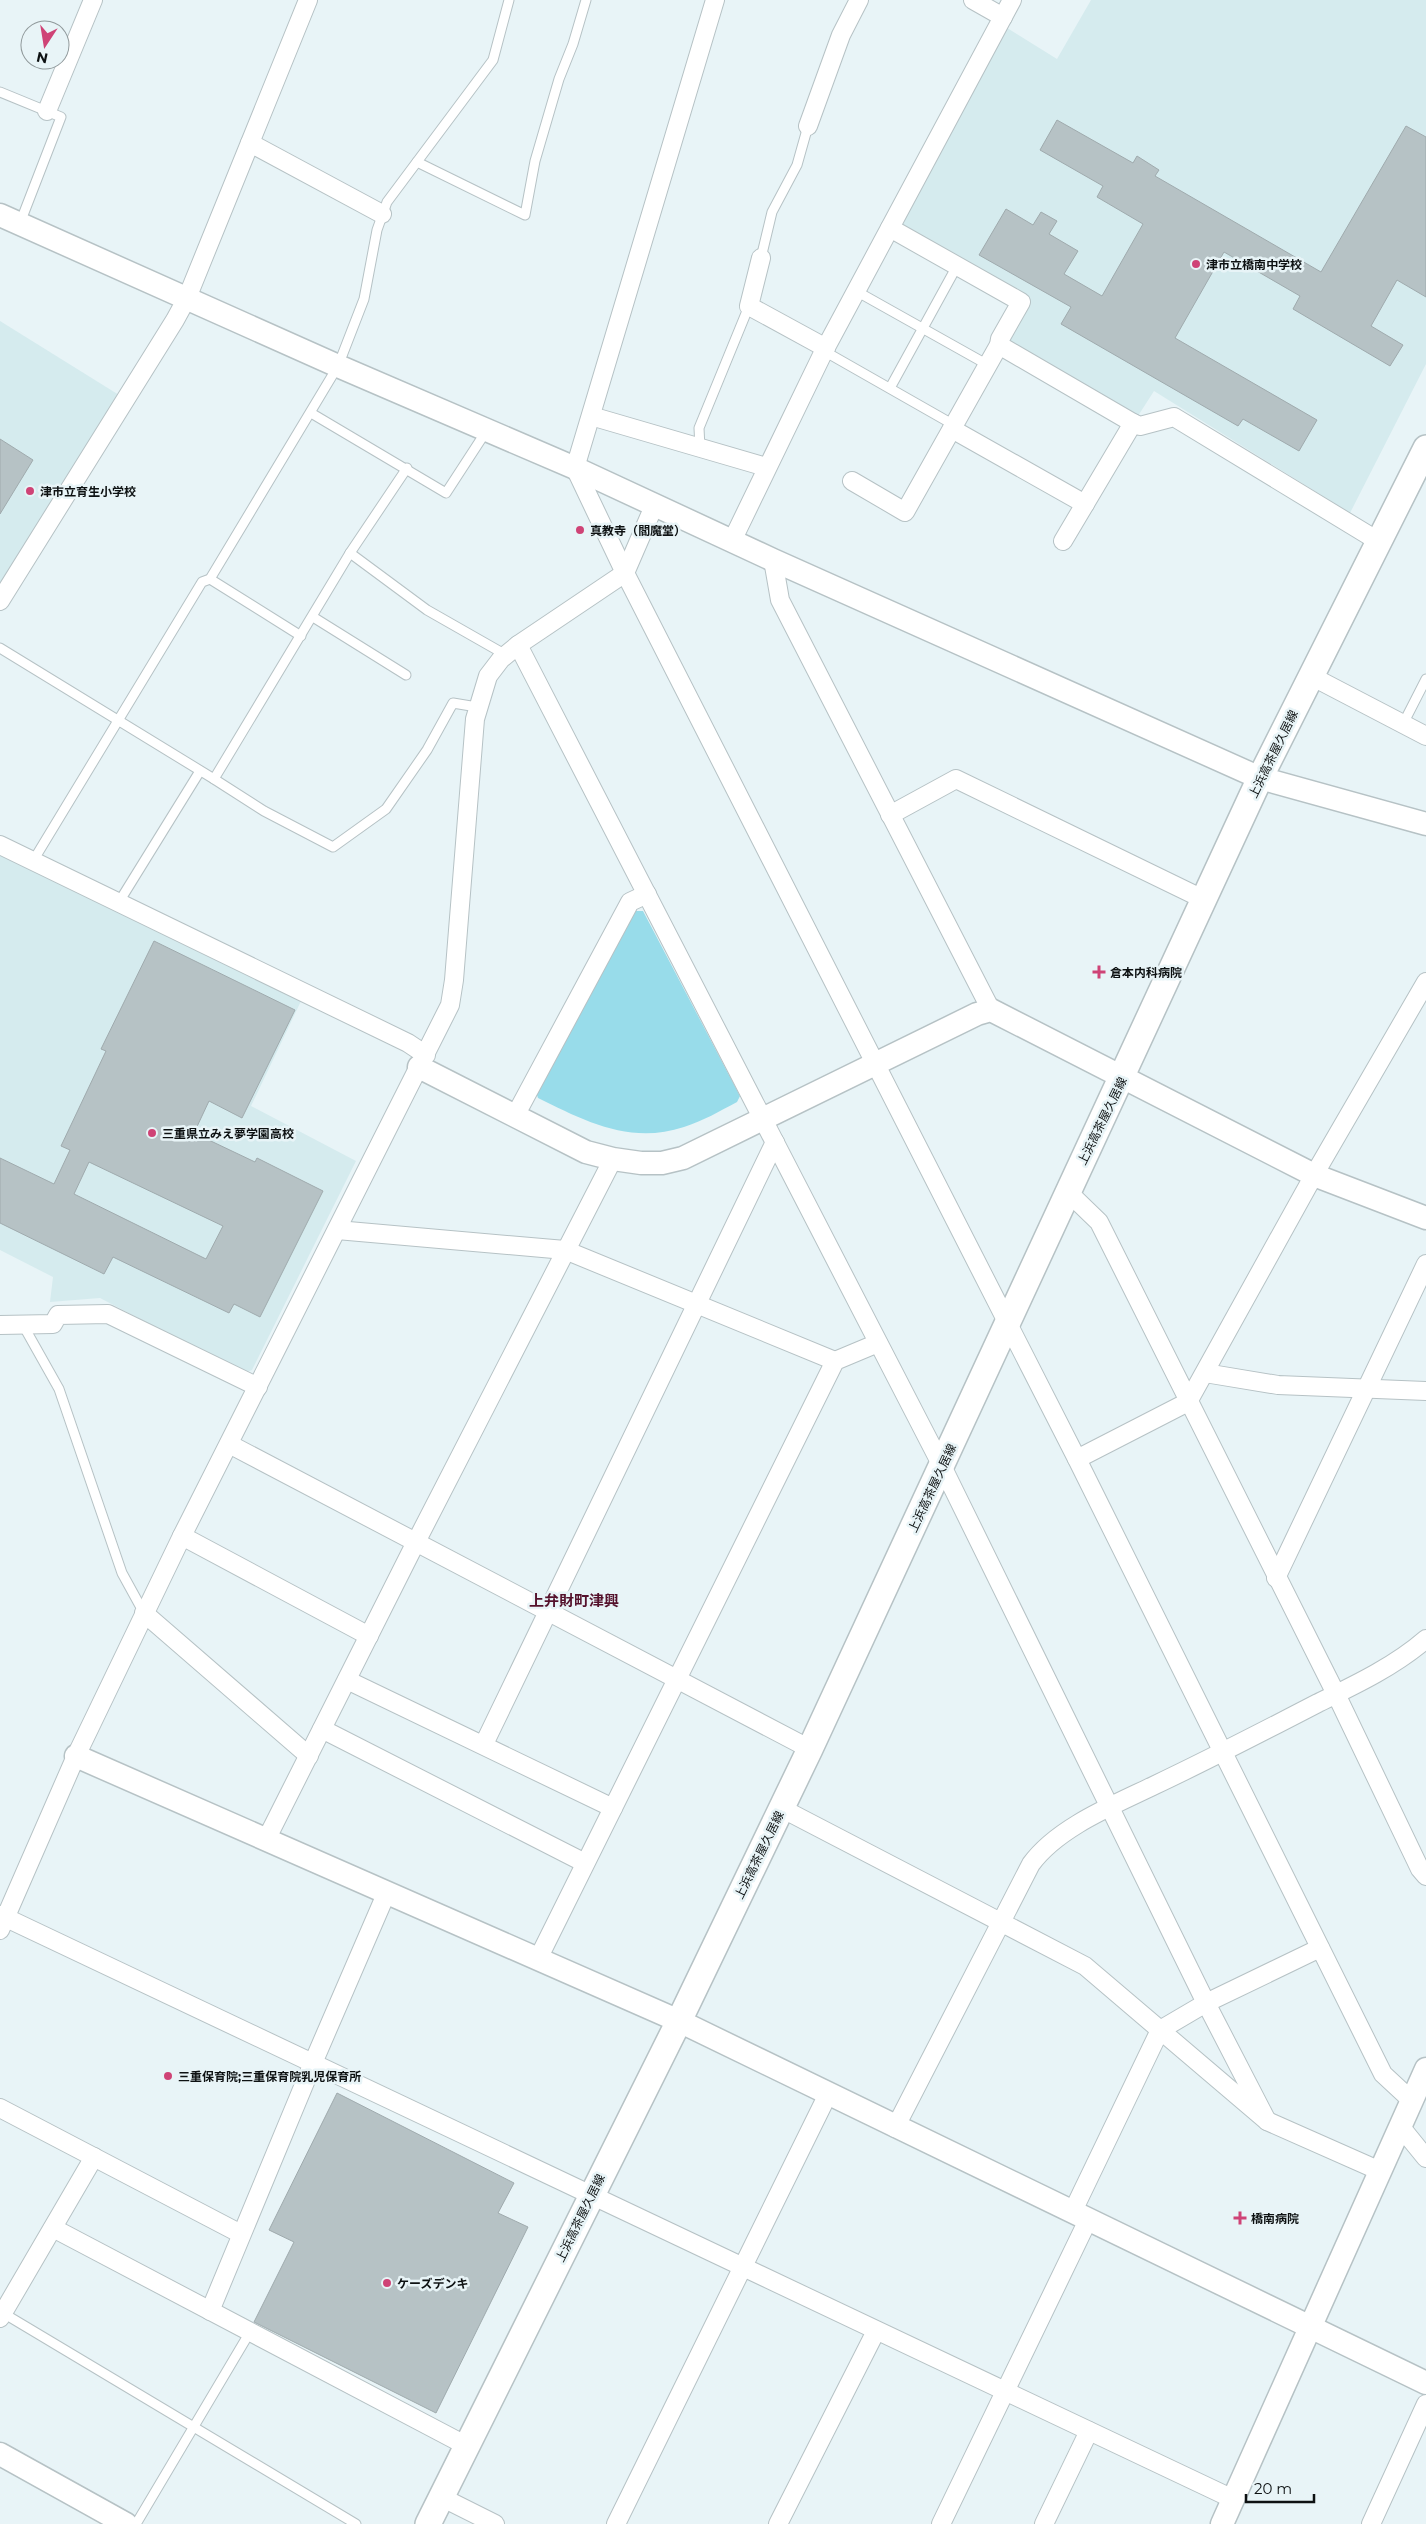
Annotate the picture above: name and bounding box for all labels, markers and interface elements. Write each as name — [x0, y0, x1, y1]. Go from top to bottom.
north arrow — [20, 20, 70, 70]
text: N — [35, 48, 50, 68]
place label: 津市立橋南中学校 — [1206, 257, 1302, 272]
marker: 津市立橋南中学校 — [1190, 258, 1202, 270]
place label: 津市立育生小学校 — [40, 484, 136, 499]
marker: 津市立育生小学校 — [24, 485, 36, 497]
place label: 真教寺（閻魔堂） — [590, 523, 686, 538]
marker: 真教寺（閻魔堂） — [574, 524, 586, 536]
street label: 上浜高茶屋久居線 — [1245, 708, 1301, 800]
marker: 倉本内科病院 — [1092, 965, 1106, 979]
place label: 倉本内科病院 — [1110, 965, 1182, 980]
street label: 上浜高茶屋久居線 — [1074, 1075, 1130, 1167]
place label: 三重県立みえ夢学園高校 — [162, 1126, 294, 1141]
marker: 三重県立みえ夢学園高校 — [146, 1127, 158, 1139]
street label: 上浜高茶屋久居線 — [905, 1441, 959, 1535]
district label: 上弁財町津興 — [529, 1591, 619, 1610]
street label: 上浜高茶屋久居線 — [731, 1809, 787, 1901]
place label: 三重保育院;三重保育院乳児保育所 — [178, 2069, 361, 2084]
marker: 三重保育院;三重保育院乳児保育所 — [162, 2070, 174, 2082]
street label: 上浜高茶屋久居線 — [552, 2172, 608, 2264]
marker: 橋南病院 — [1233, 2211, 1247, 2225]
place label: 橋南病院 — [1251, 2211, 1299, 2226]
place label: ケーズデンキ — [397, 2276, 468, 2291]
marker: ケーズデンキ — [381, 2277, 393, 2289]
scale bar — [1246, 2472, 1314, 2504]
text: 20 m — [1254, 2479, 1292, 2498]

